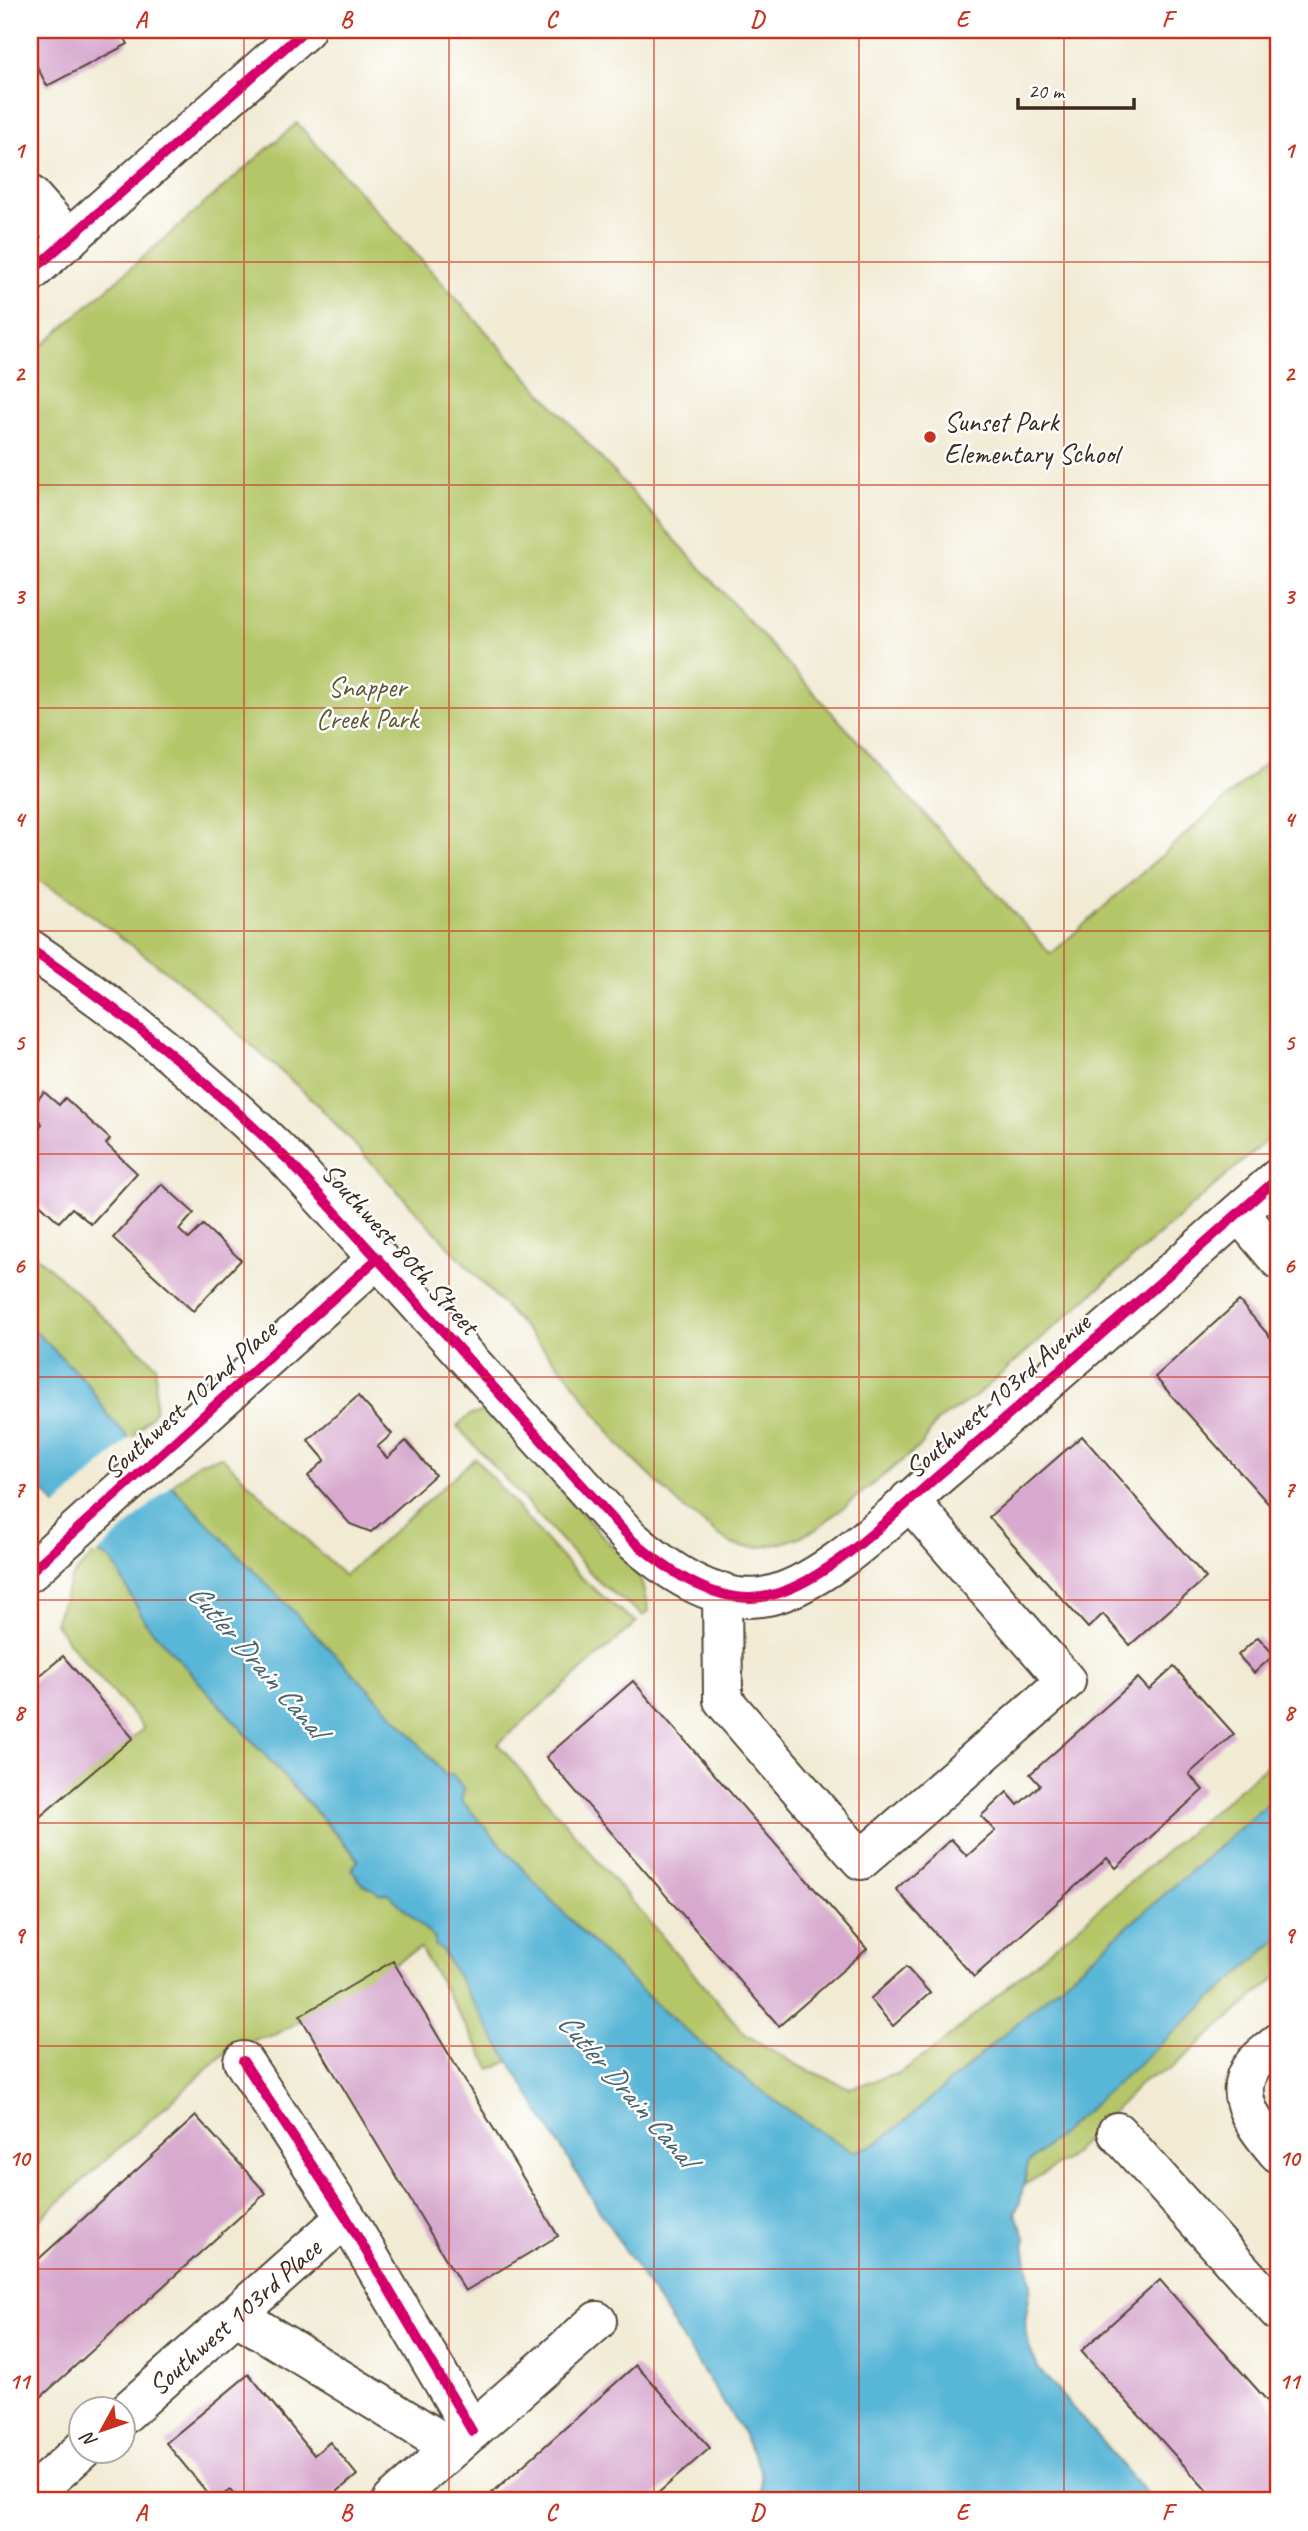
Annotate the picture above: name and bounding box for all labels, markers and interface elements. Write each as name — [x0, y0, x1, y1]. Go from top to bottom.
text: A — [135, 5, 149, 34]
text: B — [340, 5, 354, 34]
text: C — [546, 5, 560, 34]
text: D — [750, 5, 766, 34]
text: E — [956, 5, 972, 34]
text: F — [1162, 5, 1178, 34]
scale bar — [1018, 66, 1133, 110]
text: 20 m — [1028, 78, 1066, 104]
text: 1 — [14, 136, 27, 165]
text: 1 — [1284, 136, 1297, 165]
text: 2 — [14, 359, 27, 388]
text: 2 — [1284, 359, 1297, 388]
place label: Sunset Park Elementary School — [944, 404, 1124, 471]
marker: Sunset Park Elementary School — [922, 429, 938, 445]
text: 3 — [14, 582, 27, 611]
text: 3 — [1284, 582, 1297, 611]
park label: Snapper Creek Park — [316, 669, 421, 736]
text: 4 — [14, 805, 27, 834]
text: 4 — [1284, 805, 1297, 834]
text: 5 — [14, 1028, 26, 1057]
text: 5 — [1284, 1028, 1296, 1057]
street label: Southwest 80th Street — [314, 1155, 489, 1343]
text: 6 — [14, 1251, 27, 1280]
text: 6 — [1284, 1251, 1297, 1280]
street label: Southwest 103rd Avenue — [897, 1304, 1099, 1486]
street label: Southwest 102nd Place — [95, 1311, 285, 1487]
text: 7 — [14, 1475, 27, 1504]
text: 7 — [1284, 1475, 1297, 1504]
water label: Cutler Drain Canal — [180, 1575, 341, 1752]
text: 8 — [14, 1698, 27, 1727]
text: 8 — [1284, 1698, 1297, 1727]
text: 9 — [14, 1921, 27, 1950]
text: 9 — [1284, 1921, 1297, 1950]
water label: Cutler Drain Canal — [550, 2004, 711, 2181]
text: 10 — [9, 2144, 32, 2173]
text: 10 — [1279, 2144, 1302, 2173]
street label: Southwest 103rd Place — [141, 2229, 330, 2403]
text: 11 — [9, 2367, 32, 2396]
text: 11 — [1279, 2367, 1302, 2396]
north arrow — [66, 2394, 136, 2464]
text: N — [75, 2426, 103, 2453]
text: A — [135, 2498, 149, 2527]
text: B — [340, 2498, 354, 2527]
text: C — [546, 2498, 560, 2527]
text: D — [750, 2498, 766, 2527]
text: E — [956, 2498, 972, 2527]
text: F — [1162, 2498, 1178, 2527]

